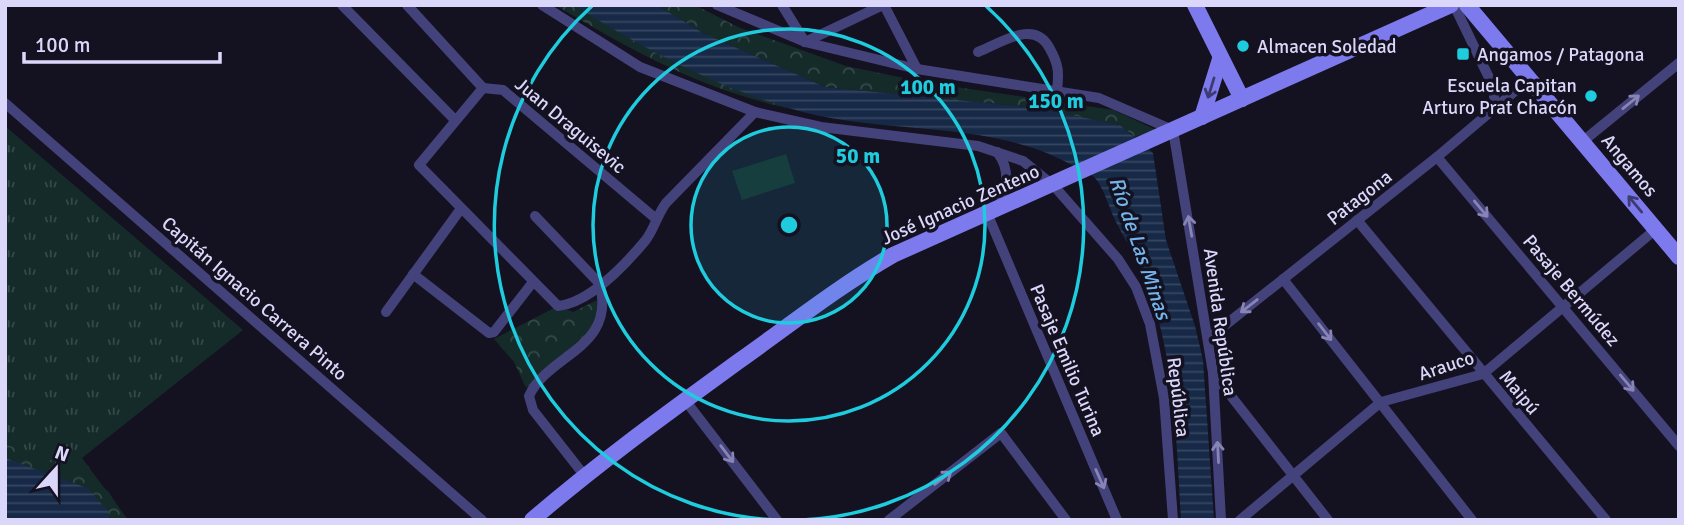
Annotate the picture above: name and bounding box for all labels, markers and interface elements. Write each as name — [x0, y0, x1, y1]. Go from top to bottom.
scale bar — [24, 21, 220, 65]
text: 100 m — [35, 32, 90, 58]
place label: Almacen Soledad — [1257, 35, 1397, 59]
marker: Almacen Soledad — [1235, 38, 1251, 54]
place label: Angamos / Patagona — [1477, 43, 1644, 67]
marker: Angamos / Patagona — [1455, 46, 1471, 62]
street label: Juan Draguisevic — [510, 72, 631, 179]
text: 100 m — [900, 74, 956, 100]
place label: Escuela Capitan Arturo Prat Chacón — [1422, 74, 1577, 120]
one-way arrow — [1203, 77, 1216, 99]
text: 150 m — [1028, 88, 1084, 114]
marker: Escuela Capitan Arturo Prat Chacón — [1583, 88, 1599, 104]
one-way arrow — [1621, 95, 1639, 110]
street label: Angamos — [1596, 129, 1663, 202]
text: 50 m — [836, 143, 880, 169]
street label: José Ignacio Zenteno — [878, 159, 1043, 251]
street label: Patagona — [1322, 165, 1397, 231]
water label: Río de Las Minas — [1103, 173, 1177, 325]
one-way arrow — [1627, 196, 1643, 214]
one-way arrow — [1473, 200, 1489, 218]
street label: Capitán Ignacio Carrera Pinto — [157, 212, 352, 386]
centre of rings — [777, 213, 801, 237]
one-way arrow — [1183, 215, 1196, 238]
street label: Pasaje Bermúdez — [1518, 230, 1625, 351]
street label: Avenida República — [1198, 247, 1242, 398]
street label: Pasaje Emilio Turina — [1024, 281, 1110, 440]
one-way arrow — [1240, 298, 1258, 314]
one-way arrow — [1318, 323, 1333, 341]
street label: Arauco — [1415, 346, 1477, 386]
street label: República — [1161, 356, 1195, 438]
street label: Maipú — [1494, 366, 1545, 420]
one-way arrow — [1619, 374, 1635, 392]
north arrow — [21, 434, 91, 504]
text: N — [51, 440, 72, 468]
one-way arrow — [1211, 440, 1224, 463]
one-way arrow — [719, 445, 734, 464]
one-way arrow — [1094, 468, 1107, 490]
one-way arrow — [933, 471, 952, 486]

